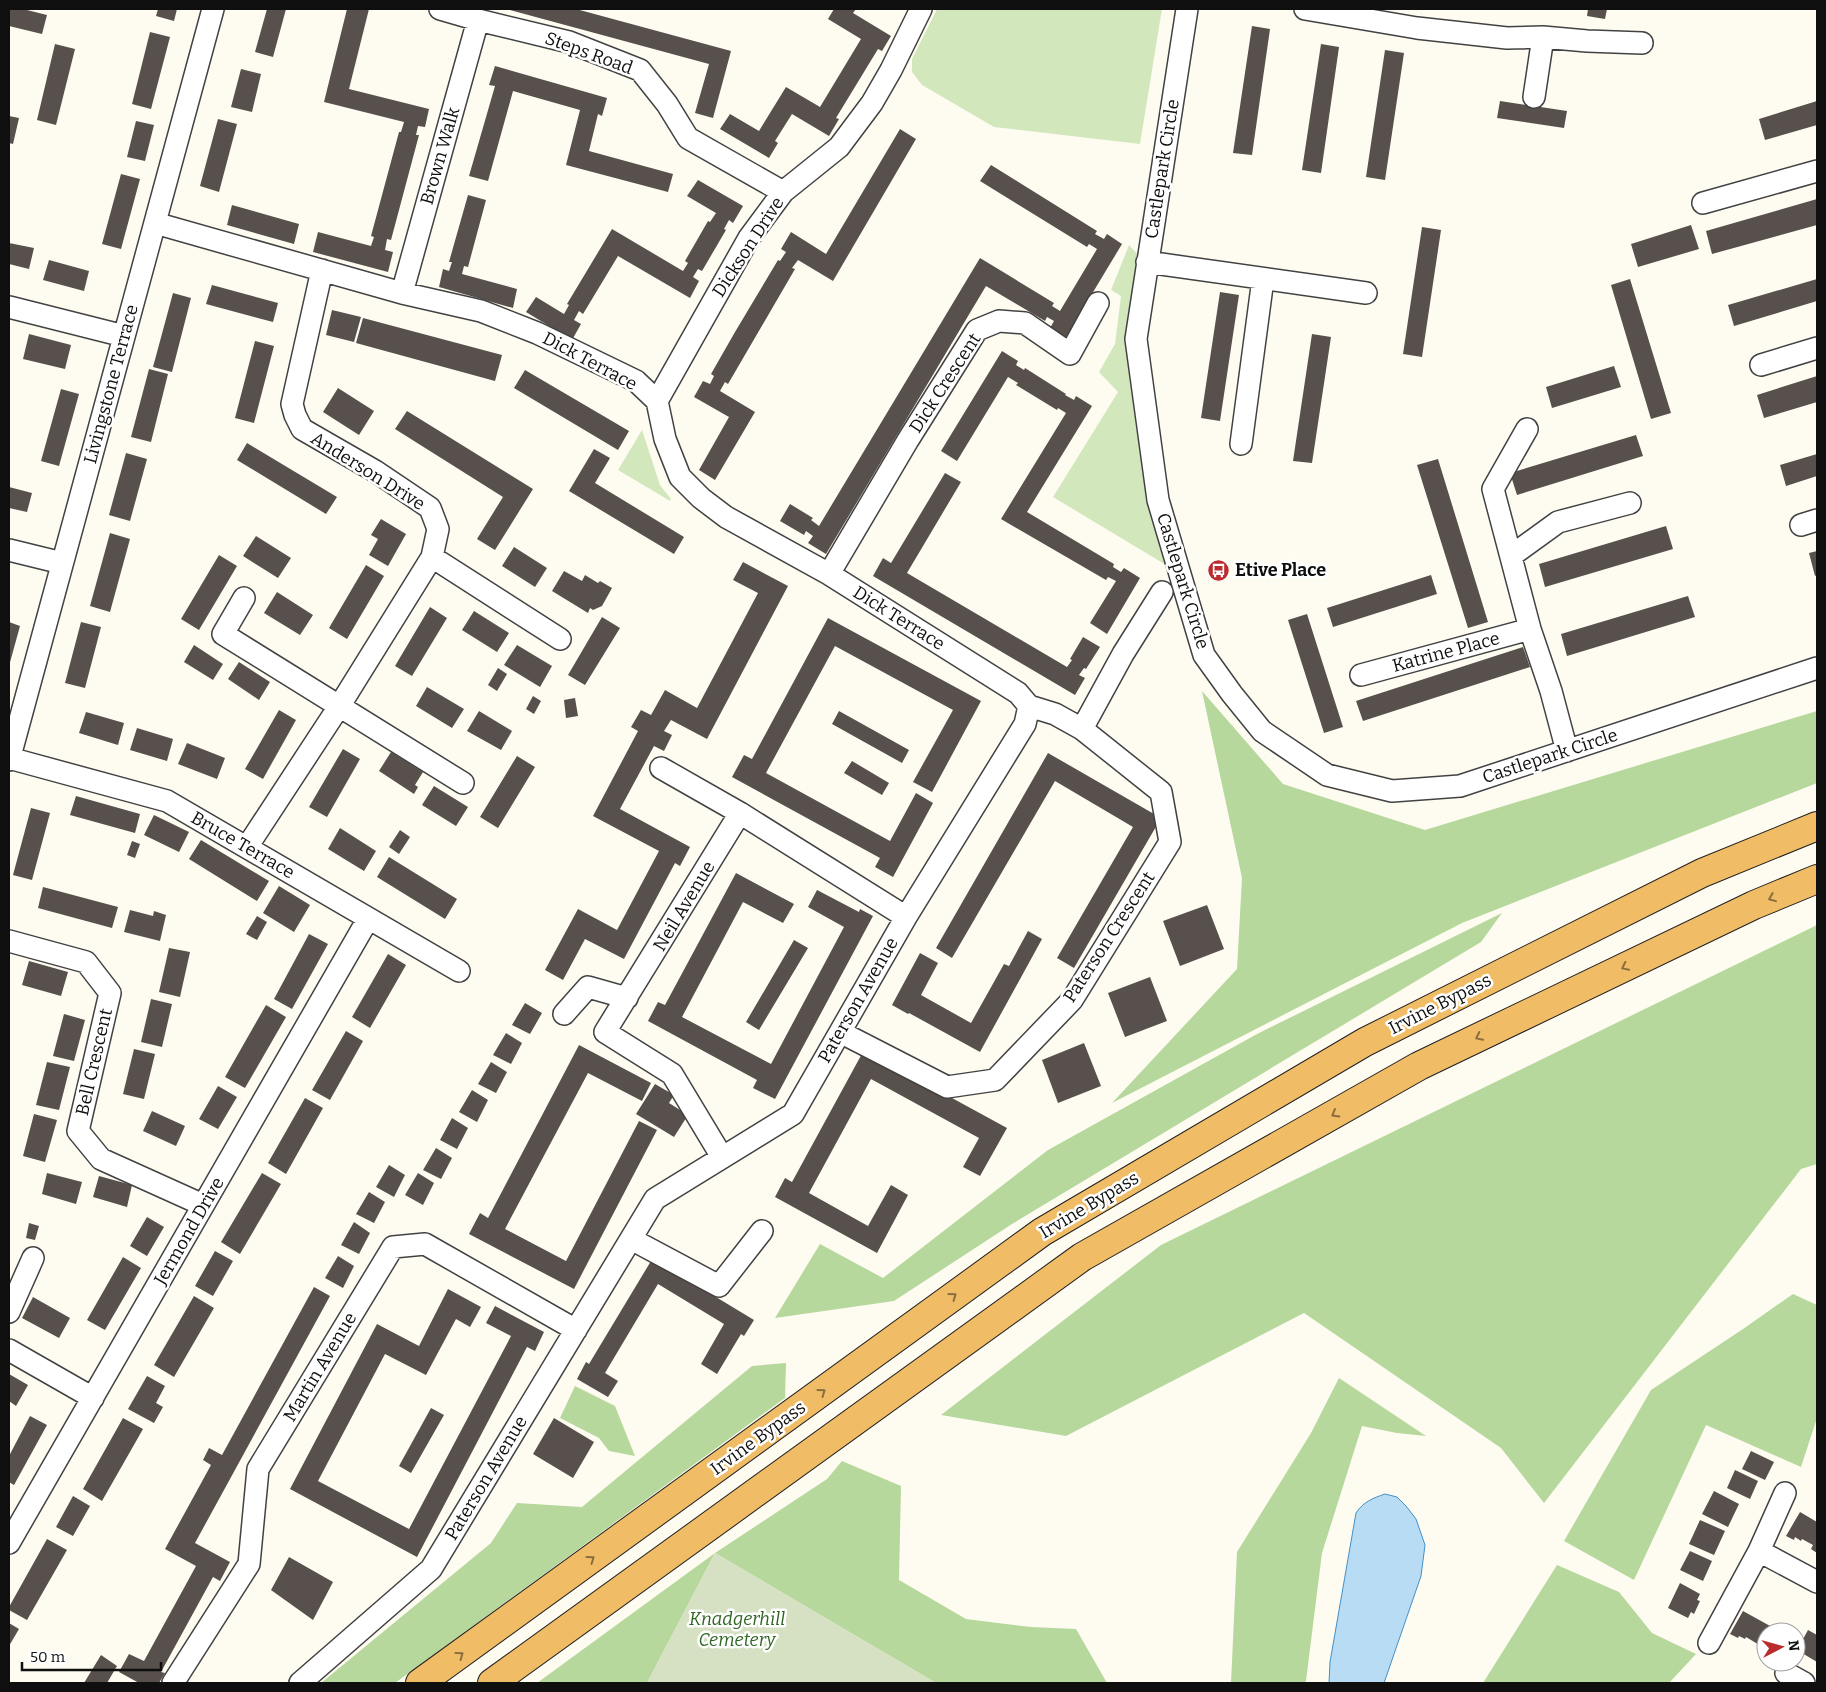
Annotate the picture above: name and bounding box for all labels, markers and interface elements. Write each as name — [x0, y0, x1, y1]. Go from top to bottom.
street label: Steps Road — [542, 27, 636, 79]
street label: Castlepark Circle — [1140, 98, 1184, 240]
street label: Brown Walk — [416, 104, 465, 207]
street label: Dickson Drive — [707, 193, 789, 301]
street label: Livingstone Terrace — [79, 302, 143, 466]
street label: Dick Terrace — [539, 327, 641, 395]
street label: Dick Crescent — [905, 329, 986, 437]
street label: Anderson Drive — [307, 427, 429, 515]
street label: Castlepark Circle — [1152, 510, 1214, 652]
bus stop icon: Etive Place — [1207, 558, 1231, 582]
place label: Etive Place — [1235, 559, 1326, 581]
street label: Dick Terrace — [849, 581, 949, 655]
street label: Katrine Place — [1390, 627, 1502, 677]
street label: Castlepark Circle — [1480, 724, 1620, 788]
street label: Bruce Terrace — [187, 807, 299, 883]
street label: Neil Avenue — [649, 857, 719, 955]
street label: Paterson Crescent — [1058, 867, 1160, 1007]
one-way arrow — [1768, 892, 1777, 902]
street label: Paterson Avenue — [813, 933, 903, 1067]
one-way arrow — [1621, 961, 1630, 971]
street label: Irvine Bypass — [1385, 969, 1495, 1039]
street label: Bell Crescent — [71, 1006, 117, 1118]
one-way arrow — [1475, 1031, 1484, 1042]
one-way arrow — [1332, 1107, 1341, 1117]
street label: Irvine Bypass — [1035, 1167, 1143, 1243]
street label: Jermond Drive — [149, 1173, 229, 1290]
one-way arrow — [947, 1293, 957, 1302]
street label: Martin Avenue — [279, 1308, 361, 1426]
one-way arrow — [816, 1389, 826, 1398]
street label: Irvine Bypass — [706, 1396, 810, 1480]
street label: Paterson Avenue — [440, 1412, 532, 1544]
one-way arrow — [585, 1556, 595, 1565]
park label: Knadgerhill Cemetery — [689, 1608, 785, 1651]
north arrow — [1756, 1622, 1806, 1672]
text: N — [1784, 1639, 1802, 1652]
scale bar — [22, 1640, 161, 1672]
text: 50 m — [30, 1648, 66, 1666]
one-way arrow — [454, 1652, 463, 1660]

